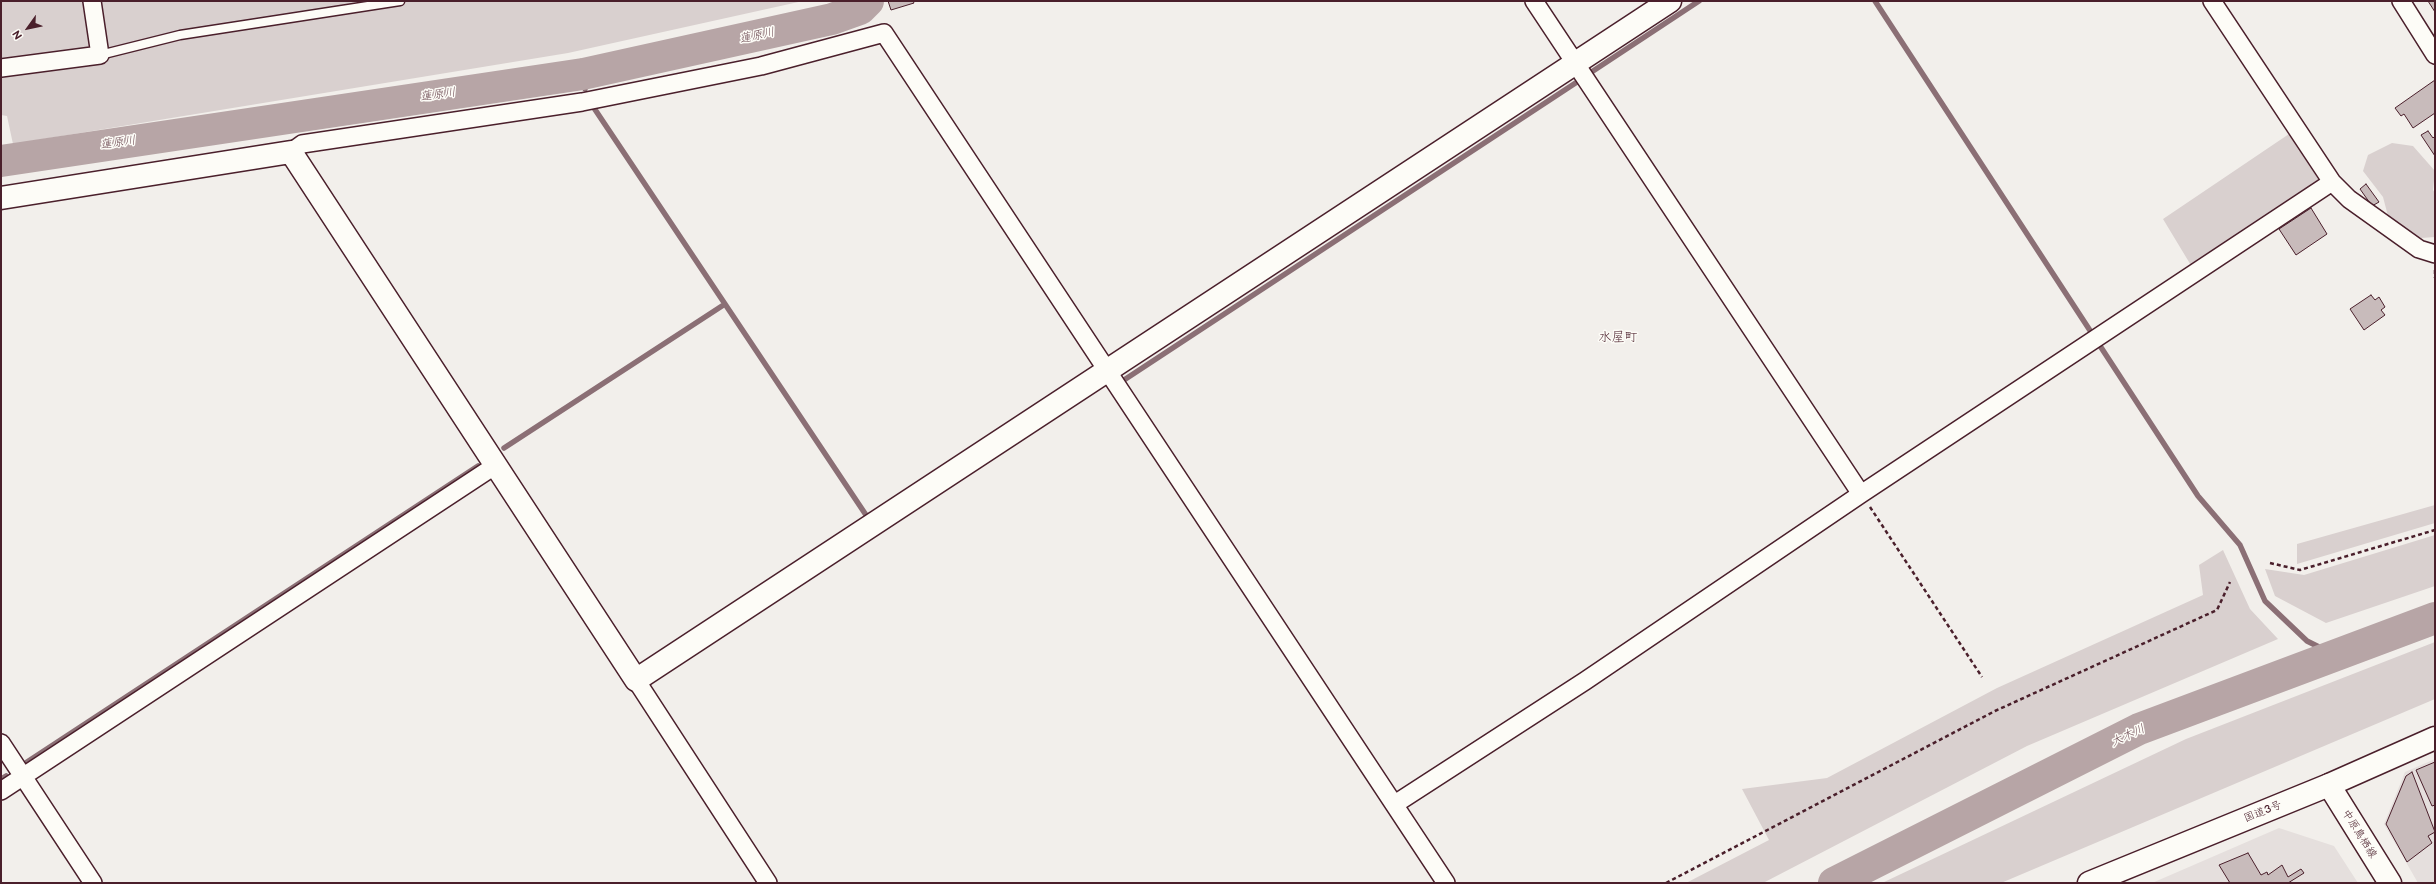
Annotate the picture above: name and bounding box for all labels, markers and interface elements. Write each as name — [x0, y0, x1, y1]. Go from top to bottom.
north arrow — [8, 8, 48, 48]
water label: 蓮原川 — [738, 25, 776, 47]
text: N — [10, 28, 25, 42]
water label: 蓮原川 — [419, 85, 457, 105]
water label: 蓮原川 — [99, 133, 137, 153]
district label: 水屋町 — [1599, 330, 1637, 346]
water label: 大木川 — [2109, 722, 2147, 750]
street label: 国道3号 — [2242, 798, 2284, 826]
street label: 中原鳥栖線 — [2339, 807, 2379, 861]

